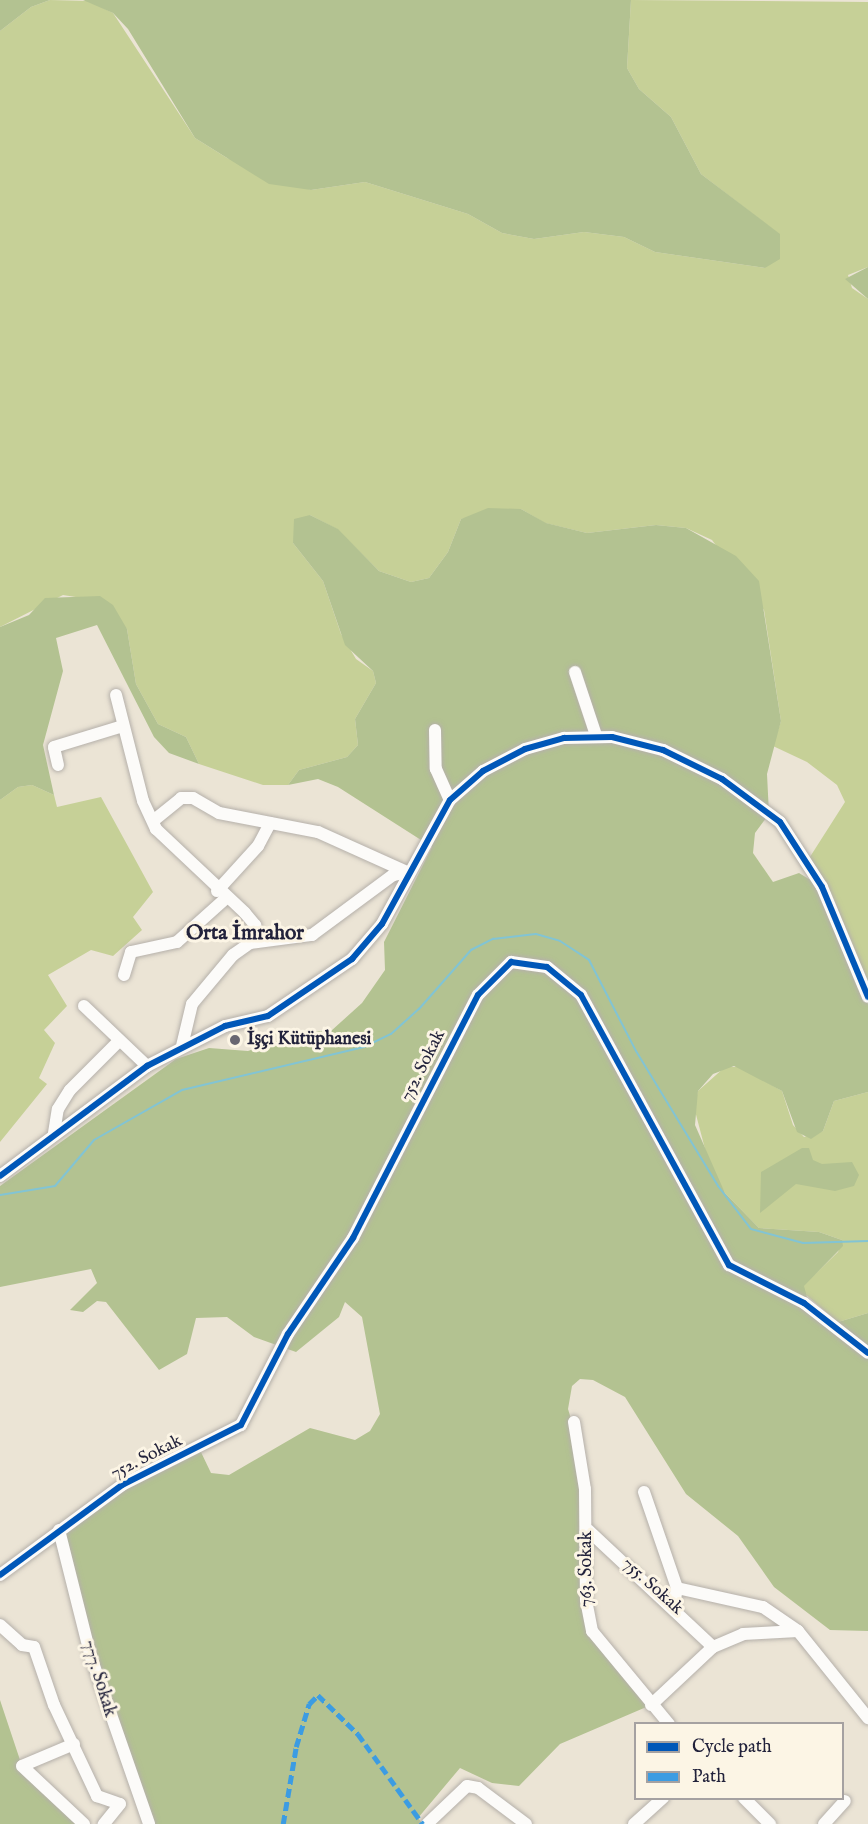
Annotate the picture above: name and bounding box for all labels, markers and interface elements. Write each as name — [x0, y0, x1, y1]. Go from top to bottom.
district label: Orta İmrahor — [186, 921, 304, 947]
street label: 752. Sokak — [397, 1027, 451, 1105]
place label: İşçi Kütüphanesi — [247, 1029, 371, 1051]
marker: İşçi Kütüphanesi — [228, 1033, 242, 1047]
street label: 752. Sokak — [108, 1431, 186, 1485]
street label: 763. Sokak — [576, 1531, 598, 1607]
street label: 755. Sokak — [617, 1554, 687, 1620]
street label: 777. Sokak — [76, 1638, 120, 1720]
legend — [634, 1722, 844, 1800]
text: Cycle path — [692, 1736, 772, 1759]
text: Path — [692, 1766, 726, 1789]

